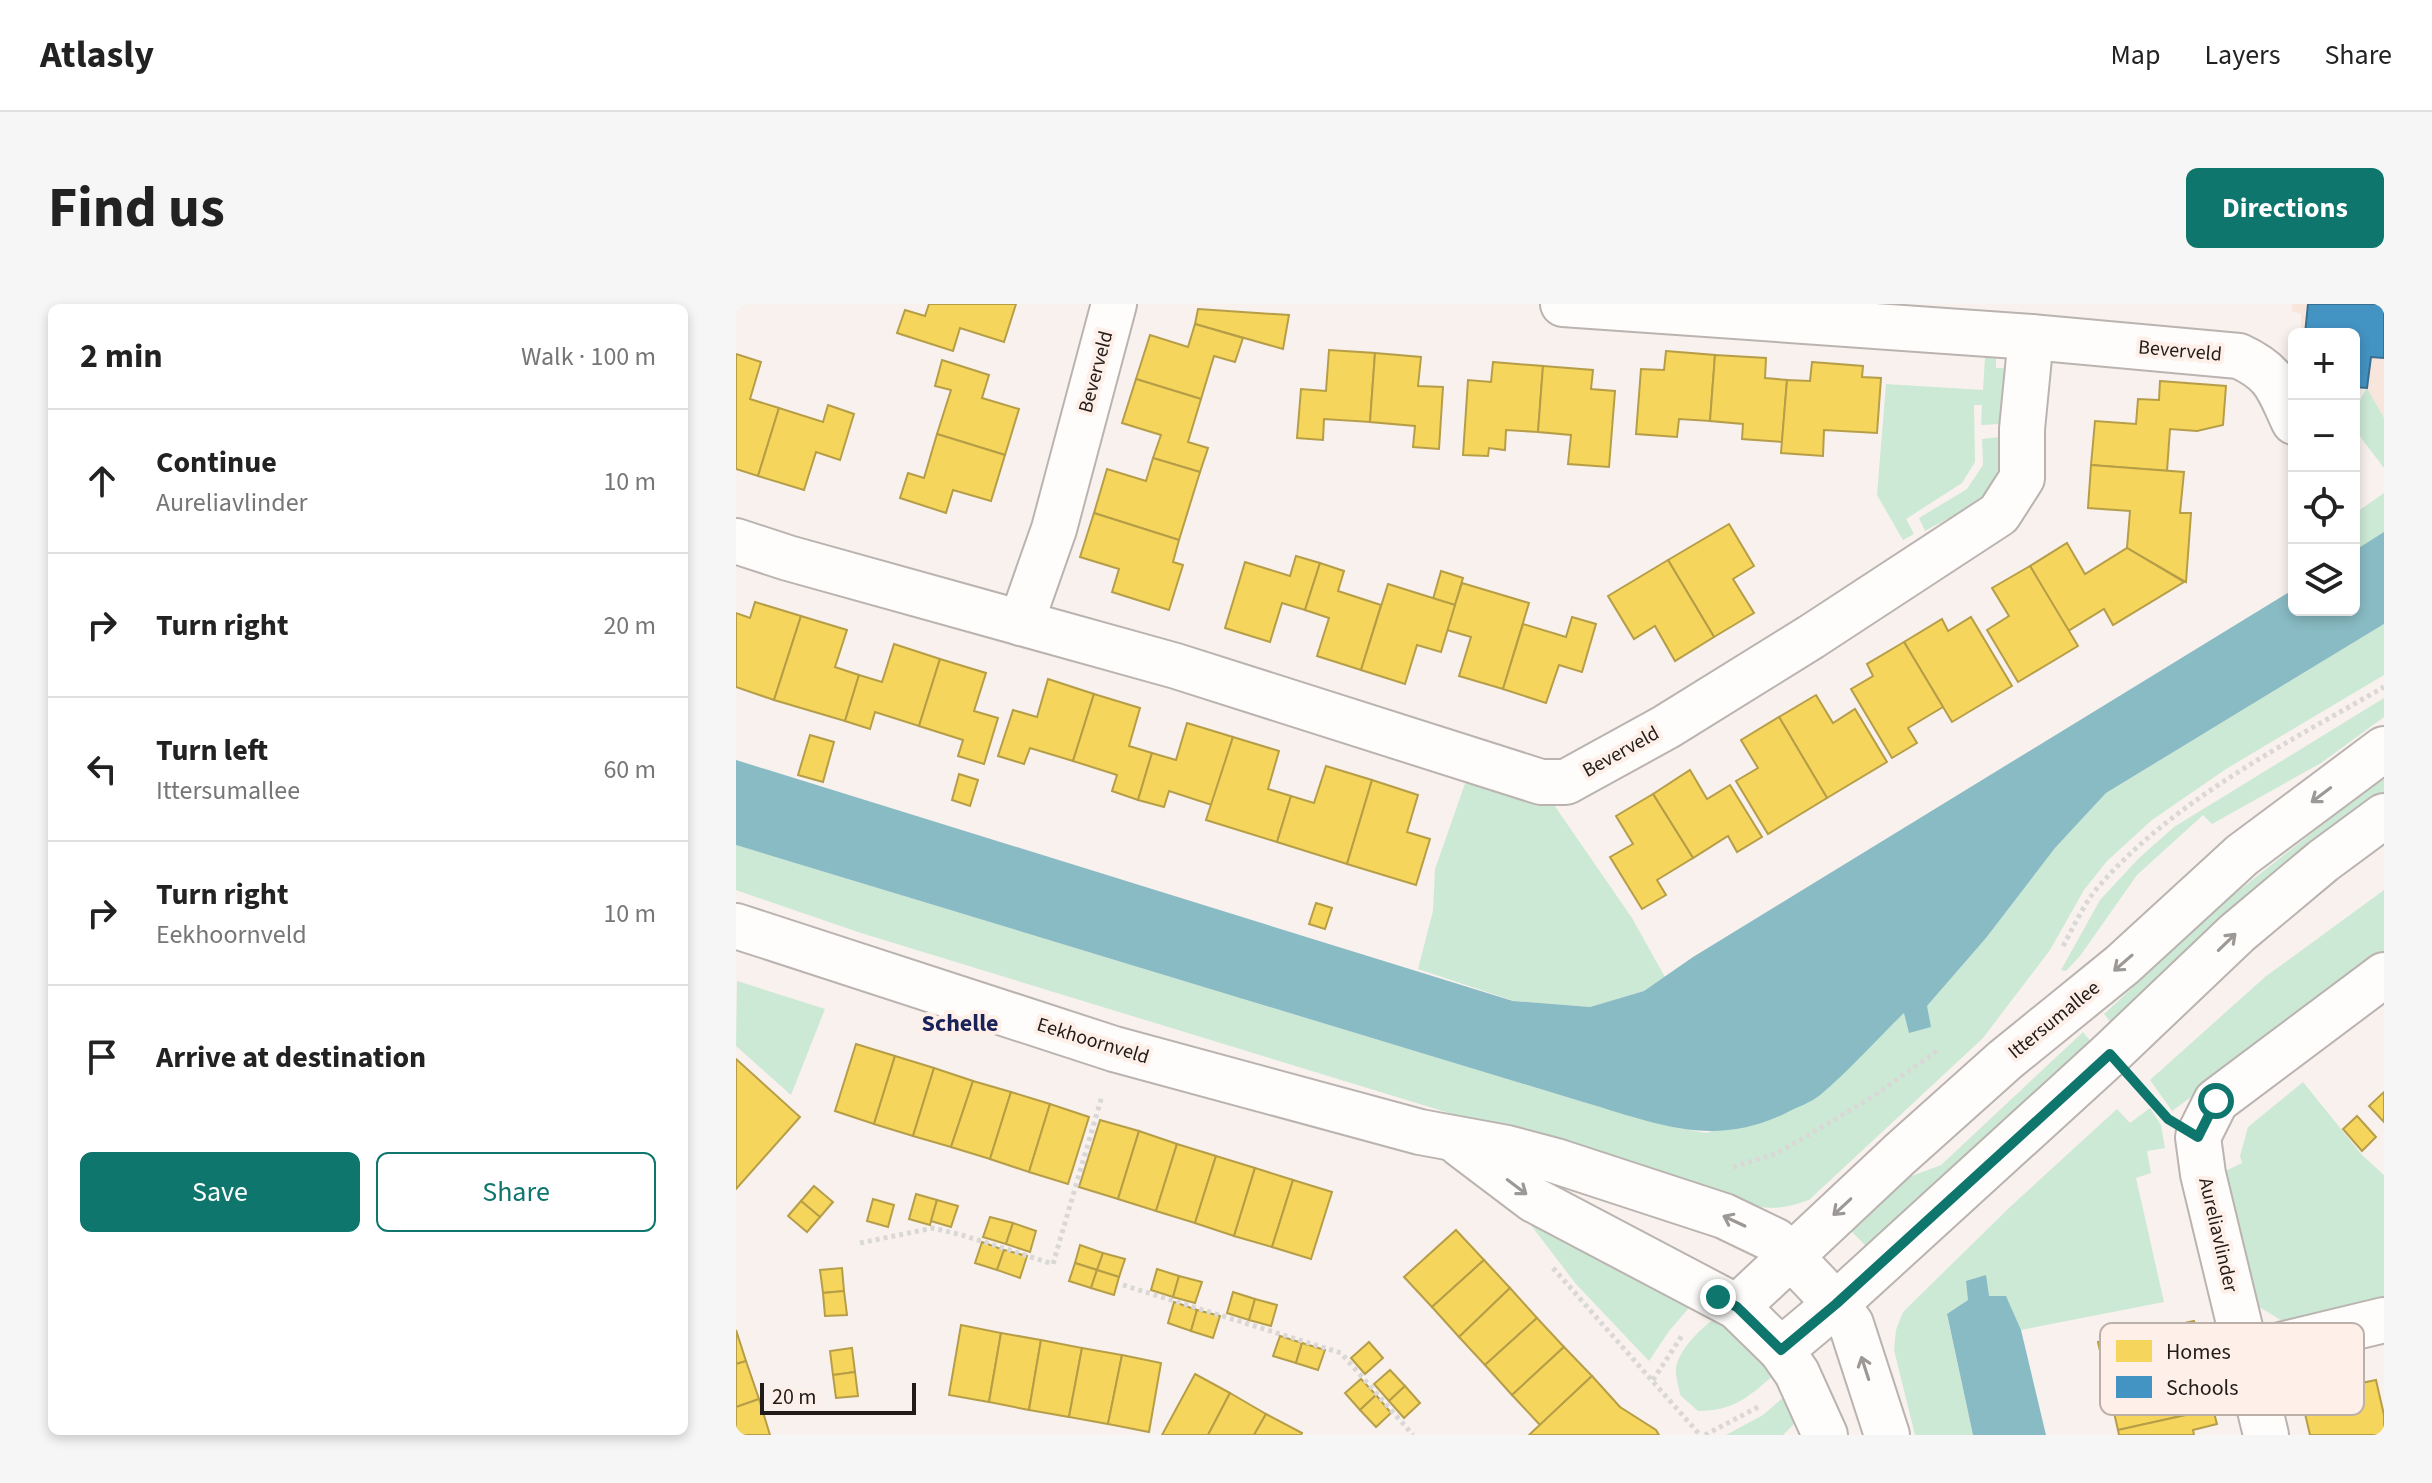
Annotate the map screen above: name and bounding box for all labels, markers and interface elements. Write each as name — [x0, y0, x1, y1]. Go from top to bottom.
text: Atlasly — [40, 28, 154, 82]
text: Map — [2110, 35, 2160, 75]
text: Layers — [2204, 35, 2280, 75]
text: Share — [2324, 35, 2392, 75]
button: Directions — [2186, 168, 2384, 248]
text: Find us — [48, 169, 225, 248]
street label: Beverveld — [1072, 328, 1120, 416]
map controls — [2288, 328, 2360, 616]
button: + — [2288, 328, 2360, 400]
text: 2 min — [80, 332, 163, 381]
street label: Beverveld — [2137, 333, 2223, 369]
text: Walk · 100 m — [521, 338, 656, 375]
button: − — [2288, 400, 2360, 472]
text: Continue — [156, 441, 277, 484]
icon: ahead — [80, 459, 124, 503]
text: 10 m — [603, 463, 656, 500]
button: locate — [2288, 472, 2360, 544]
text: Aureliavlinder — [156, 484, 308, 521]
button: layers — [2288, 544, 2360, 616]
icon: right — [80, 603, 124, 647]
text: Turn right — [156, 604, 288, 647]
text: 20 m — [603, 607, 656, 644]
street label: Beverveld — [1578, 719, 1664, 785]
text: Turn left — [156, 729, 268, 772]
icon: left — [80, 747, 124, 791]
text: 60 m — [603, 751, 656, 788]
text: Ittersumallee — [156, 772, 300, 809]
one-way arrow — [2311, 787, 2333, 804]
text: Turn right — [156, 873, 288, 916]
icon: right — [80, 891, 124, 935]
text: 10 m — [603, 895, 656, 932]
text: Eekhoornveld — [156, 916, 307, 953]
one-way arrow — [2217, 933, 2237, 952]
one-way arrow — [2113, 954, 2134, 972]
street label: Ittersumallee — [2002, 974, 2106, 1066]
district label: Schelle — [922, 1006, 998, 1041]
street label: Eekhoornveld — [1033, 1011, 1153, 1071]
icon: arrive — [80, 1035, 124, 1079]
text: Arrive at destination — [156, 1036, 426, 1079]
route start — [2198, 1083, 2234, 1119]
button: Save — [80, 1152, 360, 1232]
button: Share — [376, 1152, 656, 1232]
street label: Aureliavlinder — [2191, 1175, 2245, 1295]
one-way arrow — [1506, 1179, 1528, 1196]
one-way arrow — [1833, 1197, 1853, 1215]
one-way arrow — [1722, 1213, 1746, 1228]
route end — [1700, 1279, 1736, 1315]
legend — [2100, 1323, 2364, 1415]
text: Homes — [2166, 1336, 2231, 1368]
one-way arrow — [1857, 1355, 1872, 1380]
text: Schools — [2166, 1372, 2238, 1404]
scale bar — [760, 1379, 916, 1415]
text: 20 m — [772, 1381, 817, 1413]

